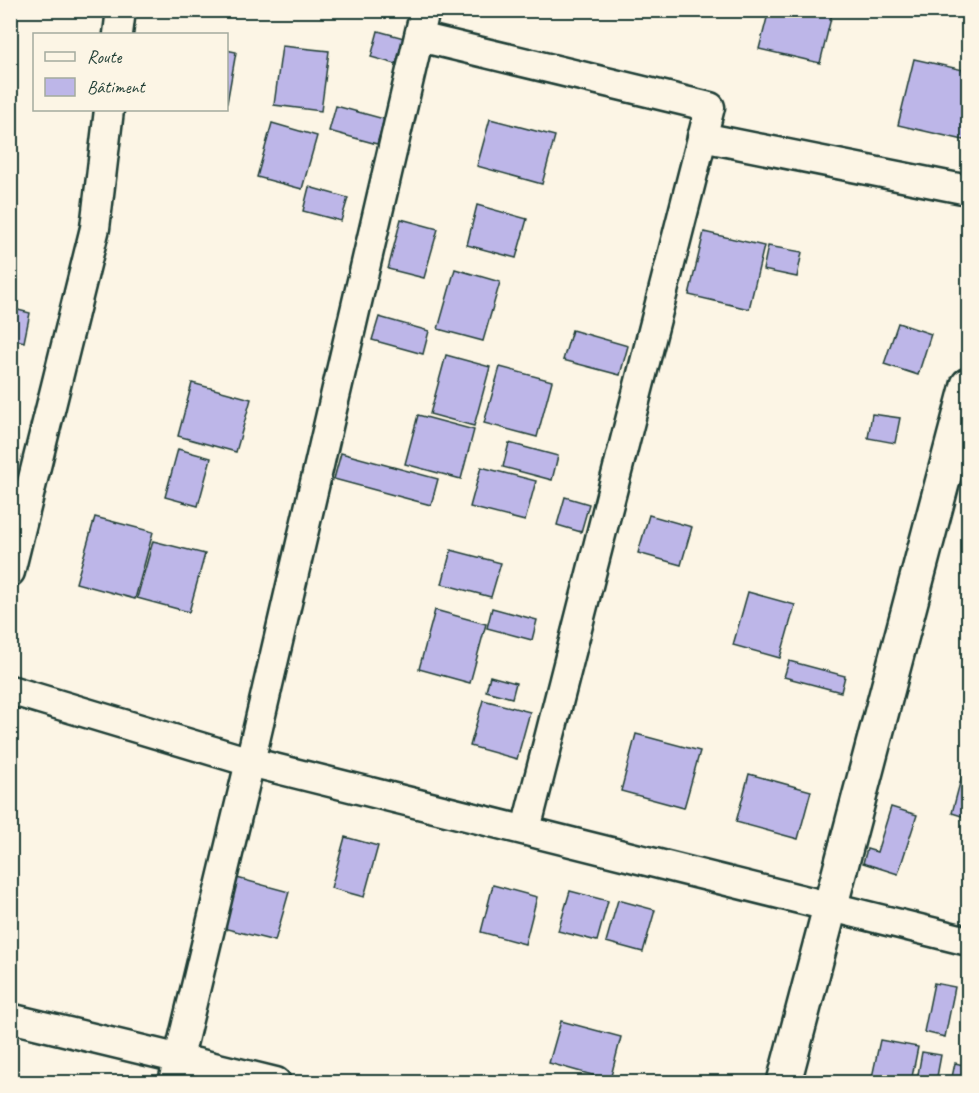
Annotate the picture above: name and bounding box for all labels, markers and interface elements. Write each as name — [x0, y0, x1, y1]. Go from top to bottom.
legend — [33, 33, 228, 111]
text: Route — [87, 46, 122, 68]
text: Bâtiment — [87, 76, 147, 98]

